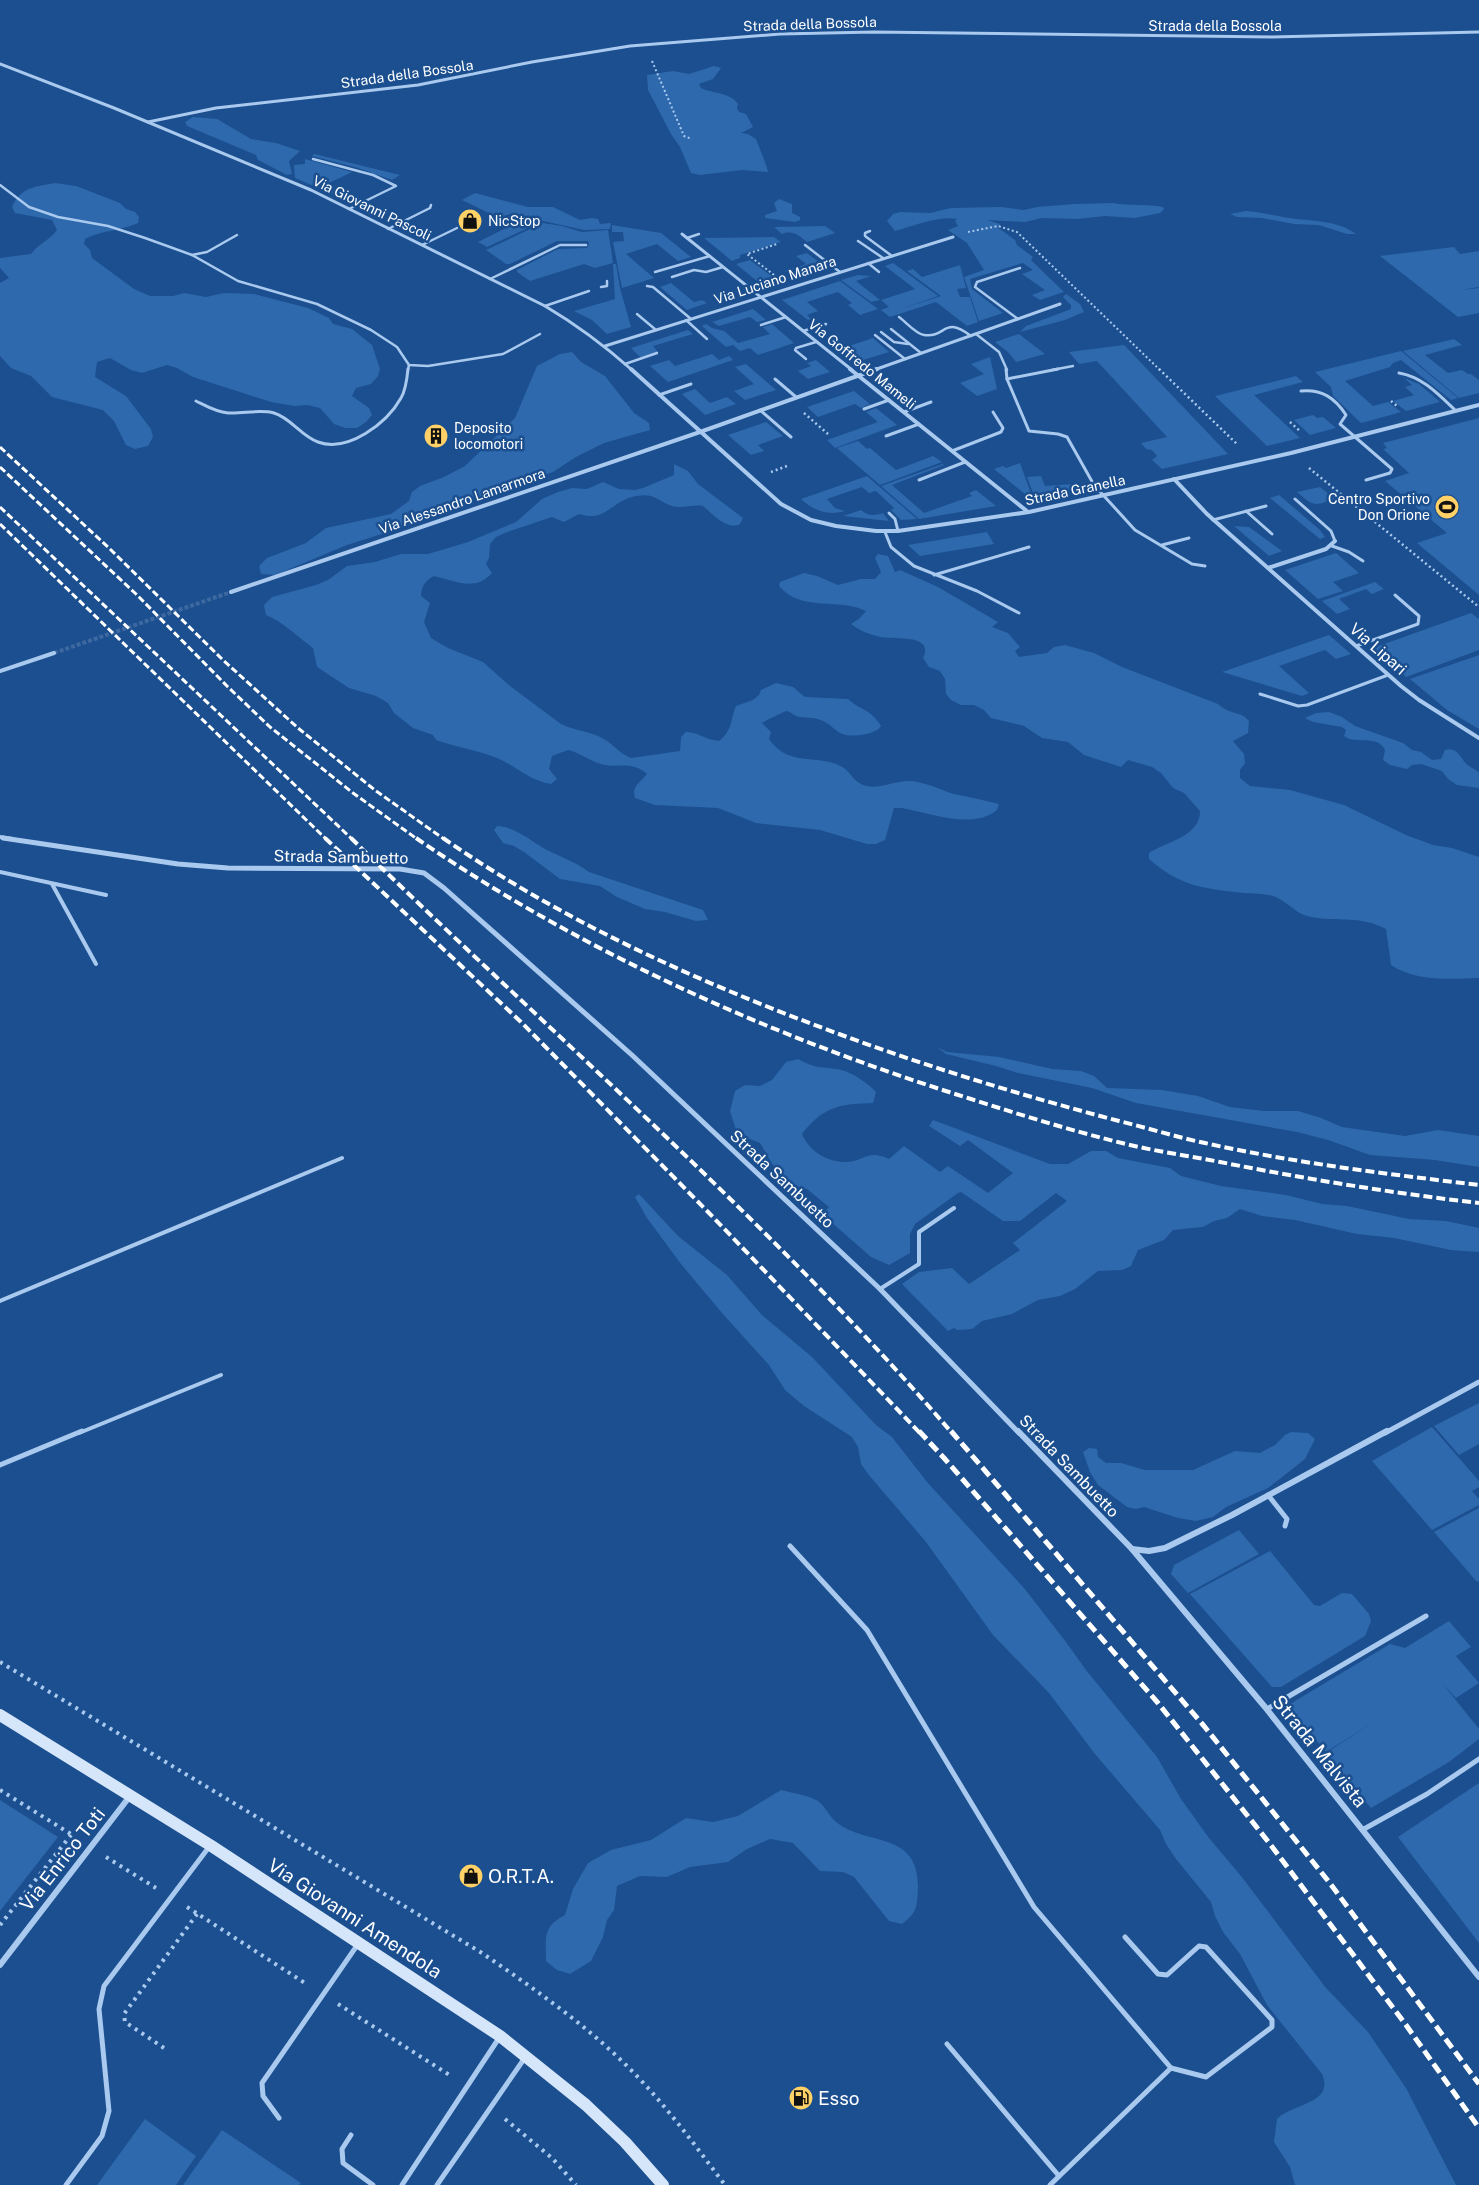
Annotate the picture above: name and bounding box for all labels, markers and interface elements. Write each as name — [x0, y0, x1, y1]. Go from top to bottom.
street label: Strada della Bossola — [743, 14, 877, 34]
street label: Strada della Bossola — [1148, 18, 1282, 34]
street label: Strada della Bossola — [340, 57, 474, 91]
street label: Via Giovanni Pascoli — [310, 172, 434, 244]
shop icon: NicStop — [457, 208, 483, 234]
place label: NicStop — [488, 213, 540, 229]
street label: Via Luciano Manara — [712, 253, 838, 307]
street label: Via Goffredo Mameli — [805, 316, 919, 412]
place label: Deposito locomotori — [454, 420, 523, 452]
building icon: Deposito locomotori — [423, 423, 449, 449]
street label: Via Alessandro Lamarmora — [377, 465, 547, 537]
street label: Strada Granella — [1023, 472, 1127, 508]
place label: Centro Sportivo Don Orione — [1328, 491, 1430, 523]
sports icon: Centro Sportivo Don Orione — [1434, 494, 1460, 520]
street label: Via Lipari — [1346, 619, 1410, 679]
street label: Strada Sambuetto — [273, 846, 409, 868]
street label: Strada Sambuetto — [726, 1126, 838, 1232]
street label: Strada Sambuetto — [1015, 1411, 1123, 1521]
street label: Strada Malvista — [1268, 1690, 1372, 1812]
street label: Via Enrico Toti — [15, 1803, 109, 1915]
street label: Via Giovanni Amendola — [264, 1854, 446, 1982]
shop icon: O.R.T.A. — [458, 1863, 484, 1889]
place label: O.R.T.A. — [488, 1865, 554, 1887]
fuel station icon: Esso — [788, 2085, 814, 2111]
place label: Esso — [818, 2087, 860, 2109]

